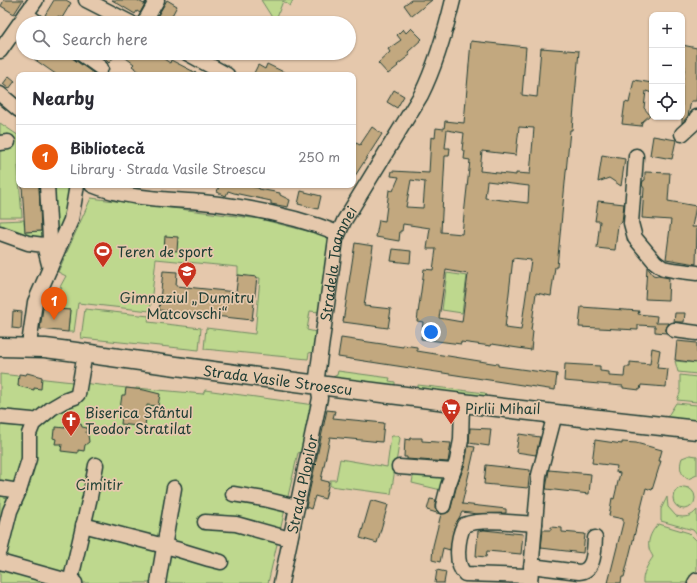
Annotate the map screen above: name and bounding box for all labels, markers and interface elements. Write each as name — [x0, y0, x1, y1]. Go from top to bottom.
map controls — [649, 12, 685, 120]
button: + — [649, 12, 685, 48]
search box — [16, 16, 356, 60]
icon: search — [30, 27, 52, 49]
text: Search here — [62, 27, 148, 50]
button: − — [649, 48, 685, 84]
button: locate — [649, 84, 685, 120]
text: Nearby — [32, 85, 94, 111]
text: Bibliotecă — [70, 136, 145, 159]
text: 1 — [42, 147, 48, 166]
text: 250 m — [298, 147, 340, 166]
text: Library · Strada Vasile Stroescu — [70, 159, 266, 178]
street label: Stradela Toamnei — [314, 202, 361, 323]
sports icon: Teren de sport — [92, 240, 114, 268]
place label: Teren de sport — [117, 241, 213, 262]
school or university icon: Gimnaziul „Dumitru Matcovschi“ — [176, 260, 198, 288]
pin: 1 — [41, 287, 67, 320]
place label: Gimnaziul „Dumitru Matcovschi“ — [119, 287, 255, 324]
your location — [421, 322, 441, 342]
street label: Strada Vasile Stroescu — [202, 359, 354, 400]
supermarket icon: Pirlii Mihail — [440, 397, 462, 425]
place label: Pirlii Mihail — [465, 398, 540, 419]
place label: Biserica Sfântul Teodor Stratilat — [85, 402, 193, 439]
church icon: Biserica Sfântul Teodor Stratilat — [60, 409, 82, 437]
street label: Strada Plopilor — [281, 432, 323, 536]
park label: Cimitir — [75, 474, 123, 495]

